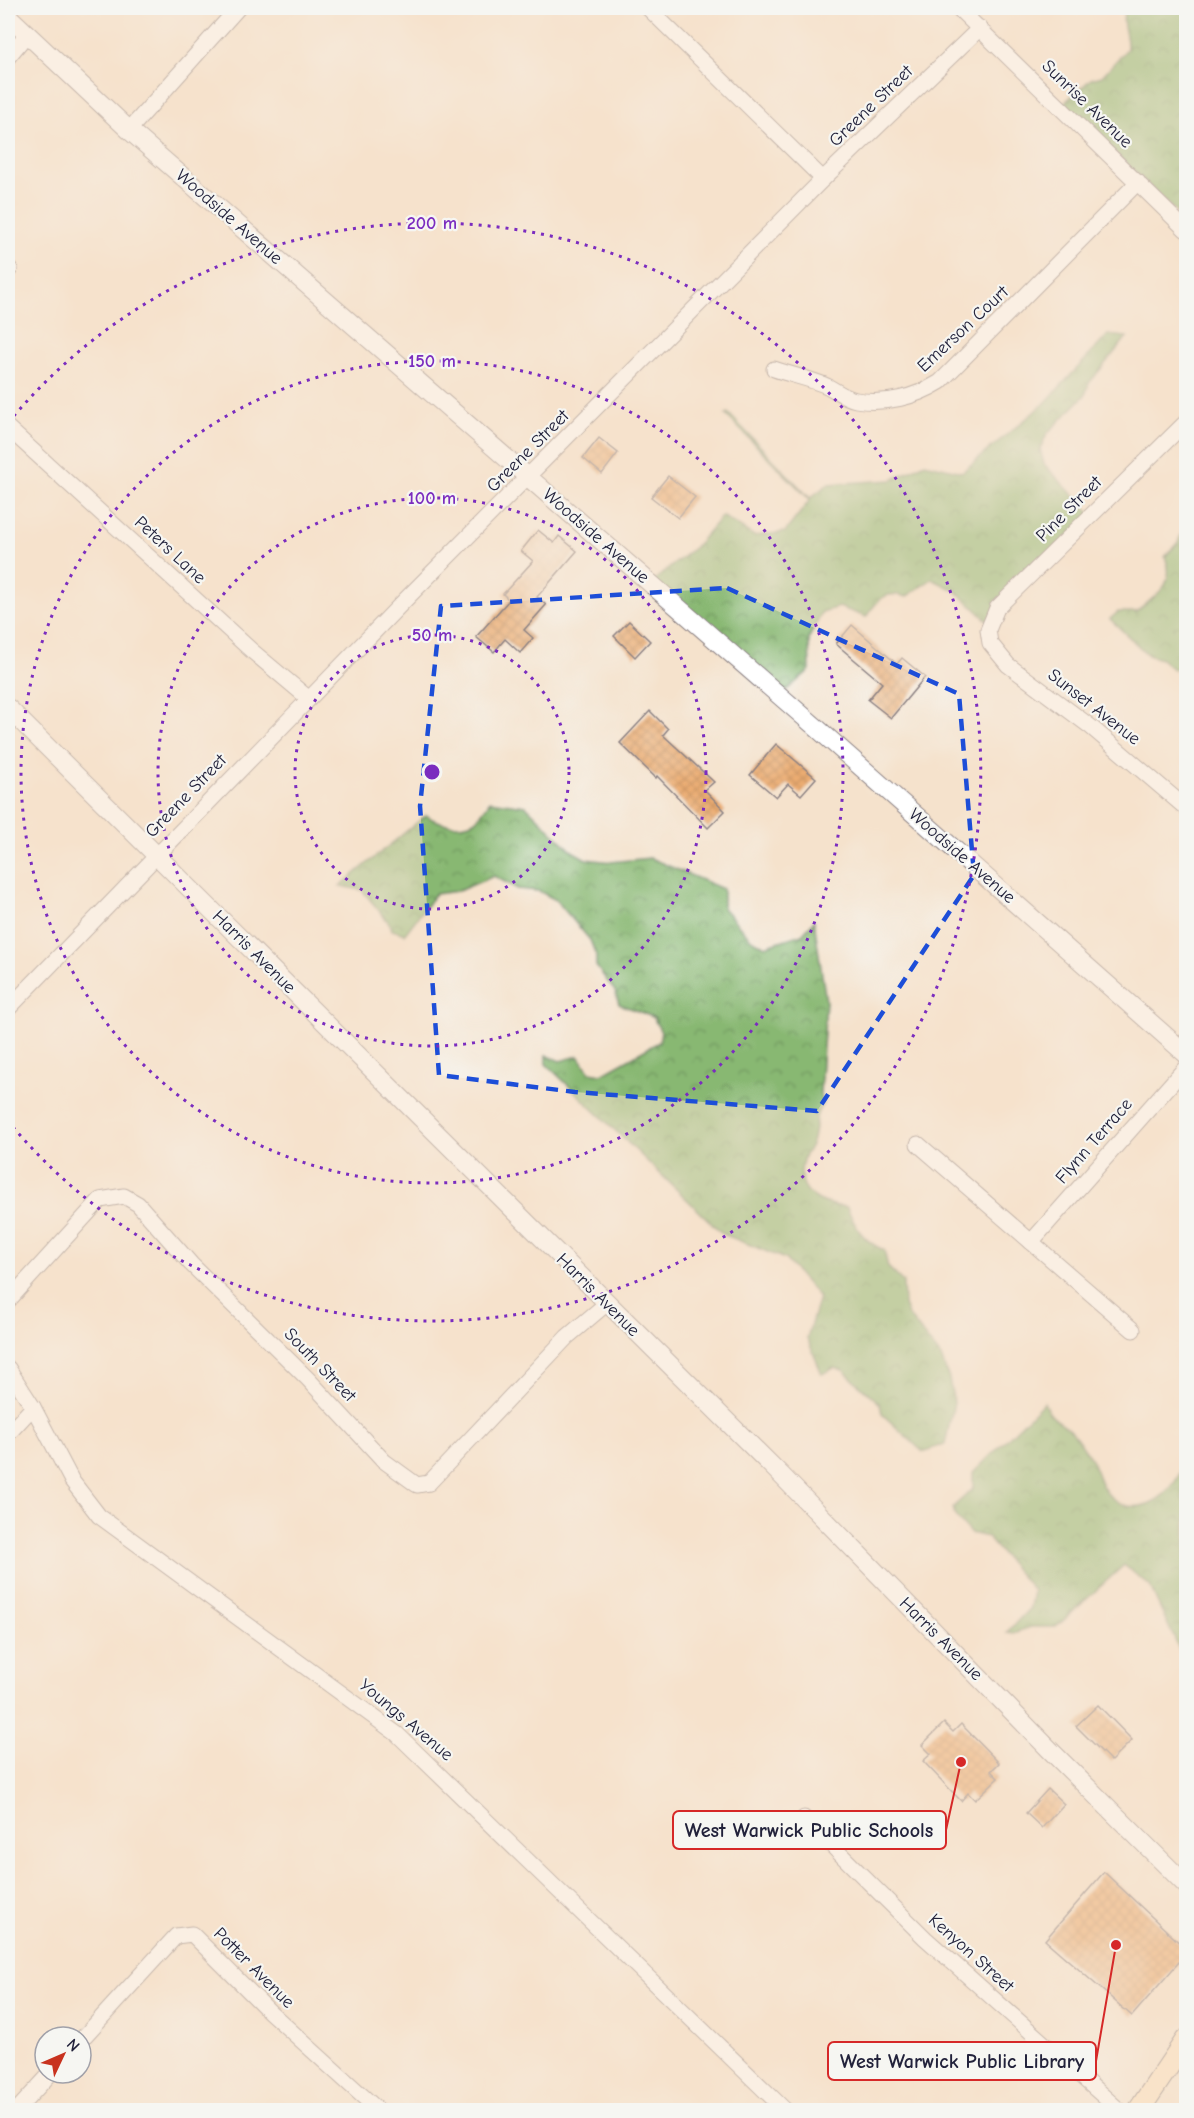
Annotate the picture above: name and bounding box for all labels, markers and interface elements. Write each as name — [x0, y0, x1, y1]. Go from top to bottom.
street label: Sunrise Avenue — [1037, 56, 1137, 152]
street label: Greene Street — [825, 60, 918, 151]
street label: Woodside Avenue — [171, 165, 287, 269]
text: 200 m — [407, 213, 457, 234]
street label: Emerson Court — [913, 281, 1014, 377]
text: 150 m — [408, 351, 456, 372]
street label: Greene Street — [482, 405, 574, 497]
street label: Pine Street — [1032, 471, 1107, 546]
street label: Woodside Avenue — [538, 484, 654, 588]
text: 100 m — [408, 488, 456, 509]
street label: Peters Lane — [130, 512, 210, 588]
text: 50 m — [412, 625, 452, 646]
street label: Sunset Avenue — [1044, 664, 1144, 750]
street label: Greene Street — [141, 749, 232, 842]
centre of rings — [422, 762, 442, 782]
street label: Woodside Avenue — [904, 804, 1020, 908]
street label: Harris Avenue — [208, 906, 300, 998]
street label: Flynn Terrace — [1051, 1094, 1137, 1188]
street label: Harris Avenue — [552, 1249, 644, 1341]
street label: South Street — [280, 1324, 361, 1407]
street label: Harris Avenue — [895, 1593, 987, 1685]
street label: Youngs Avenue — [355, 1675, 457, 1765]
callout: West Warwick Public Schools — [673, 1811, 946, 1849]
text: West Warwick Public Schools — [685, 1819, 933, 1842]
street label: Kenyon Street — [924, 1909, 1019, 1997]
street label: Potter Avenue — [209, 1923, 299, 2013]
north arrow — [33, 2025, 93, 2085]
text: N — [63, 2035, 83, 2055]
callout: West Warwick Public Library — [828, 2042, 1096, 2080]
text: West Warwick Public Library — [840, 2050, 1085, 2073]

